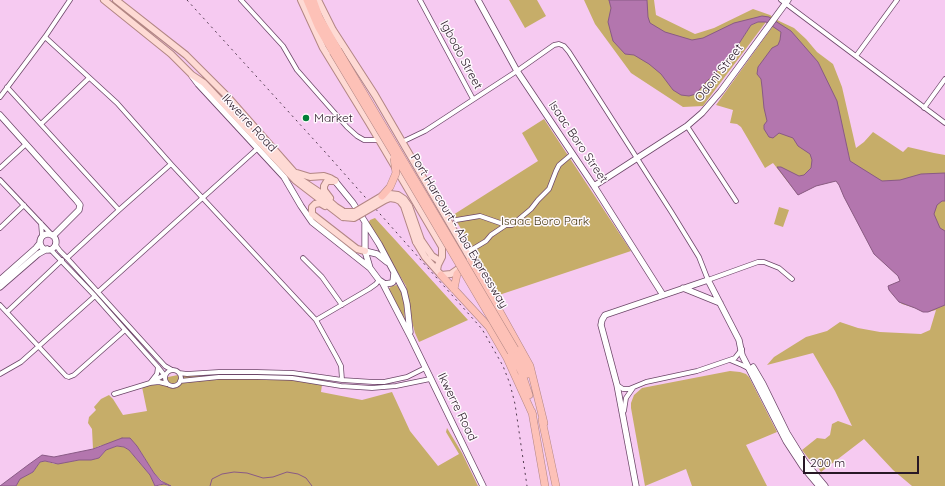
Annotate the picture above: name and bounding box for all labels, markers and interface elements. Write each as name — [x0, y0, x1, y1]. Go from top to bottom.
street label: Igbodo Street — [437, 18, 485, 92]
street label: Odoni Street — [692, 41, 746, 105]
street label: Ikwerre Road — [218, 91, 280, 155]
street label: Isaac Boro Street — [545, 98, 611, 186]
place label: Market — [314, 111, 353, 125]
marker: Market — [301, 113, 311, 123]
street label: Port Harcourt - Aba Expressway — [407, 151, 511, 311]
park label: Isaac Boro Park — [501, 214, 589, 228]
street label: Ikwerre Road — [434, 371, 480, 443]
scale bar — [805, 448, 921, 474]
text: 200 m — [810, 455, 845, 470]

